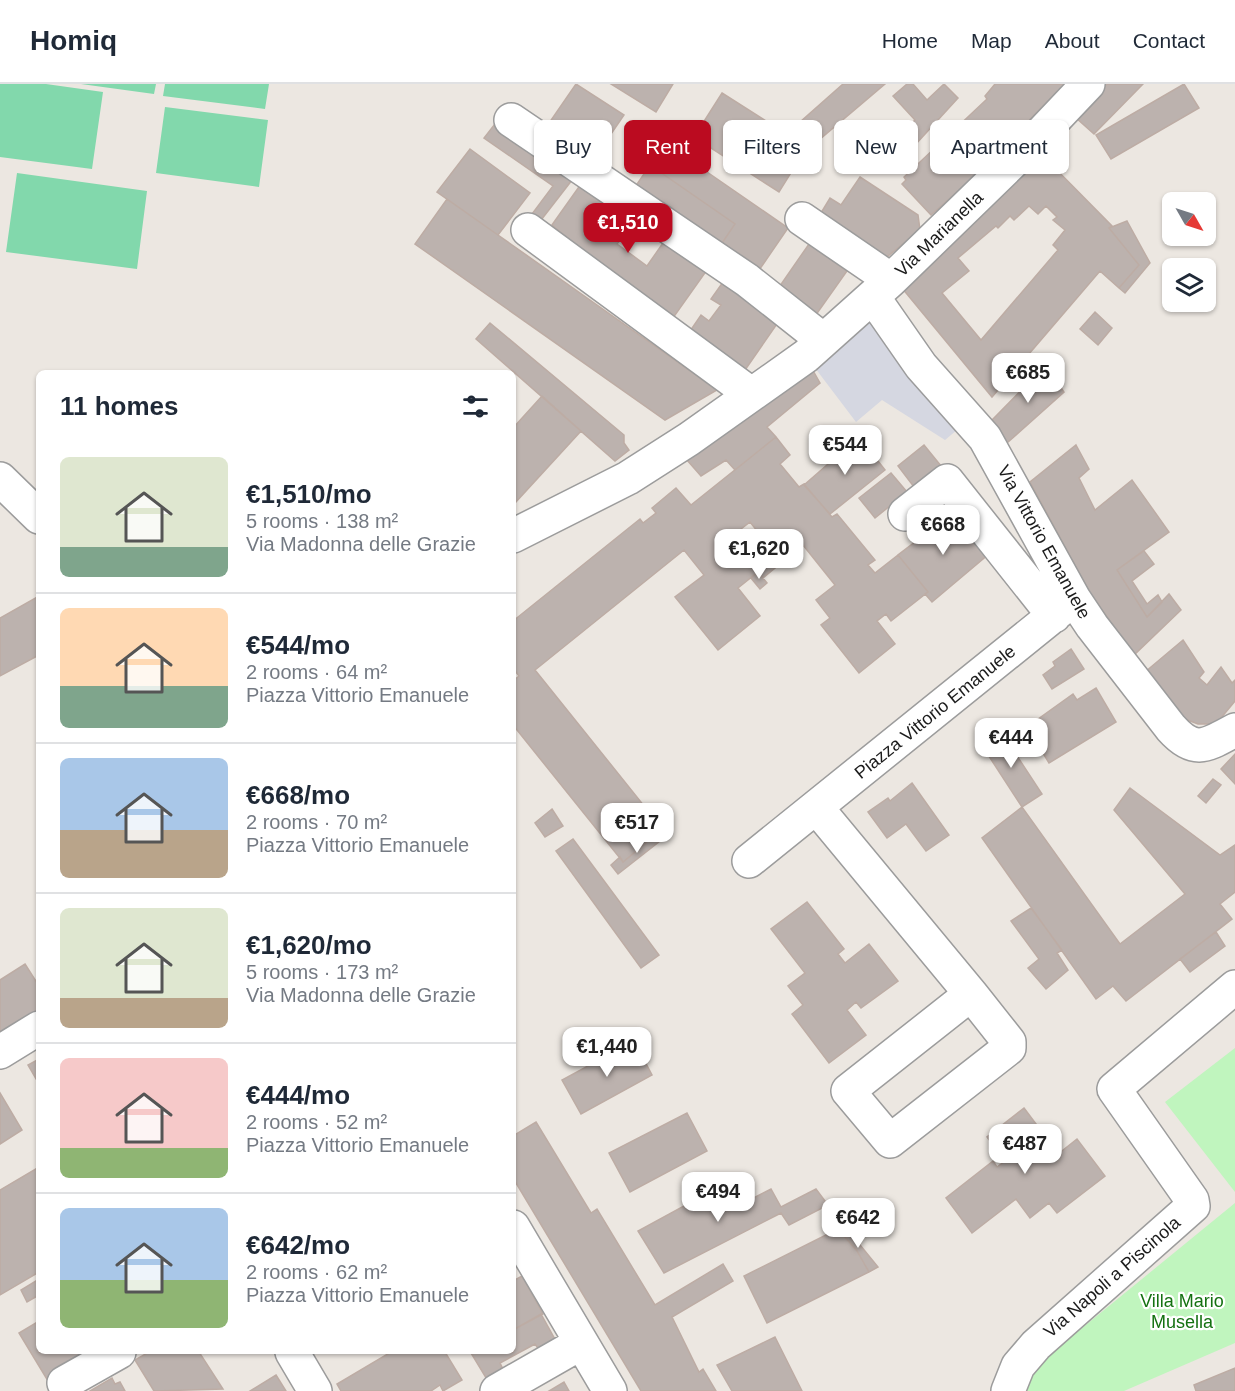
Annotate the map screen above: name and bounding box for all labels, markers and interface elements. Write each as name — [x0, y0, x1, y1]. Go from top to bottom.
text: Homiq — [30, 25, 117, 56]
text: Home — [882, 29, 938, 52]
text: Map — [971, 29, 1012, 52]
text: About — [1045, 29, 1100, 52]
text: Contact — [1133, 29, 1205, 52]
chip: Buy — [534, 120, 612, 174]
chip: Rent — [624, 120, 711, 174]
chip: Filters — [723, 120, 822, 174]
chip: New — [834, 120, 918, 174]
chip: Apartment — [930, 120, 1069, 174]
street label: Via Marianella — [891, 187, 988, 281]
north arrow — [1162, 192, 1216, 246]
map controls — [1162, 192, 1216, 312]
pin: €1,510 — [579, 203, 677, 254]
text: €1,510 — [597, 211, 659, 233]
button: layers — [1162, 258, 1216, 312]
pin: €685 — [992, 353, 1064, 404]
text: €685 — [1006, 361, 1050, 383]
icon: filters — [459, 390, 492, 423]
text: 11 homes — [60, 391, 179, 421]
pin: €544 — [809, 425, 881, 476]
text: €544 — [823, 433, 867, 455]
street label: Via Vittorio Emanuele — [993, 462, 1095, 622]
text: €1,510/mo — [246, 479, 372, 509]
icon: home — [108, 481, 180, 553]
pin: €668 — [907, 505, 979, 556]
text: 5 rooms · 138 m² — [246, 510, 398, 532]
text: €668 — [921, 513, 965, 535]
pin: €1,620 — [710, 529, 808, 580]
text: Via Madonna delle Grazie — [246, 533, 476, 555]
text: €1,620 — [728, 537, 790, 559]
text: €544/mo — [246, 630, 350, 660]
icon: home — [108, 632, 180, 704]
street label: Piazza Vittorio Emanuele — [851, 641, 1019, 783]
text: 2 rooms · 64 m² — [246, 661, 387, 683]
text: Piazza Vittorio Emanuele — [246, 684, 469, 706]
pin: €444 — [975, 718, 1047, 769]
text: €444 — [989, 726, 1033, 748]
text: €668/mo — [246, 780, 350, 810]
icon: home — [108, 782, 180, 854]
pin: €517 — [601, 803, 673, 854]
text: 2 rooms · 70 m² — [246, 811, 387, 833]
text: €517 — [615, 811, 659, 833]
text: Piazza Vittorio Emanuele — [246, 834, 469, 856]
text: €1,620/mo — [246, 930, 372, 960]
icon: home — [108, 932, 180, 1004]
text: 5 rooms · 173 m² — [246, 961, 398, 983]
text: Via Madonna delle Grazie — [246, 984, 476, 1006]
pin: €1,440 — [558, 1027, 656, 1078]
text: €1,440 — [576, 1035, 638, 1057]
text: €444/mo — [246, 1080, 350, 1110]
icon: home — [108, 1082, 180, 1154]
text: 2 rooms · 52 m² — [246, 1111, 387, 1133]
pin: €487 — [989, 1124, 1061, 1175]
text: €487 — [1003, 1132, 1047, 1154]
text: Piazza Vittorio Emanuele — [246, 1134, 469, 1156]
pin: €494 — [682, 1172, 754, 1223]
text: €494 — [696, 1180, 740, 1202]
pin: €642 — [822, 1198, 894, 1249]
text: €642 — [836, 1206, 880, 1228]
street label: Via Napoli a Piscinola — [1040, 1212, 1185, 1342]
text: €642/mo — [246, 1230, 350, 1260]
icon: home — [108, 1232, 180, 1304]
text: 2 rooms · 62 m² — [246, 1261, 387, 1283]
text: Piazza Vittorio Emanuele — [246, 1284, 469, 1306]
park label: Villa Mario Musella — [1140, 1291, 1224, 1332]

